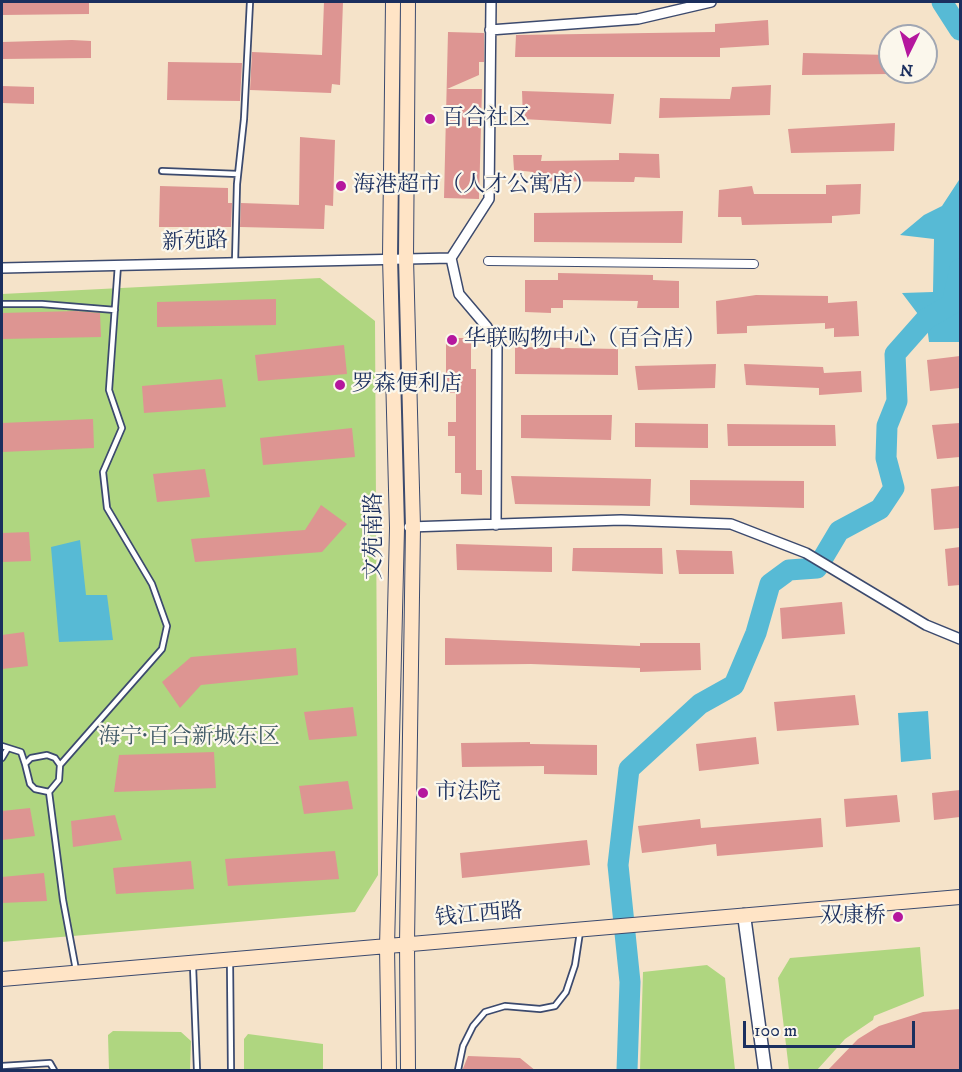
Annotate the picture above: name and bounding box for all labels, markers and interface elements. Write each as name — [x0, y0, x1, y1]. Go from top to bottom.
north arrow — [878, 24, 938, 84]
text: N — [899, 59, 914, 80]
place label: 百合社区 — [442, 106, 530, 132]
marker: 百合社区 — [423, 112, 437, 126]
place label: 海港超市（人才公寓店） — [353, 173, 595, 199]
marker: 海港超市（人才公寓店） — [334, 179, 348, 193]
street label: 新苑路 — [162, 229, 228, 257]
place label: 华联购物中心（百合店） — [464, 327, 706, 353]
marker: 华联购物中心（百合店） — [445, 333, 459, 347]
place label: 罗森便利店 — [352, 372, 462, 398]
marker: 罗森便利店 — [333, 378, 347, 392]
street label: 文苑南路 — [362, 492, 388, 580]
park label: 海宁·百合新城东区 — [98, 725, 280, 751]
place label: 市法院 — [435, 780, 501, 806]
marker: 市法院 — [416, 786, 430, 800]
street label: 钱江西路 — [434, 899, 524, 933]
place label: 双康桥 — [820, 904, 886, 930]
marker: 双康桥 — [891, 910, 905, 924]
scale bar — [746, 1009, 918, 1047]
text: 100 m — [754, 1020, 797, 1042]

